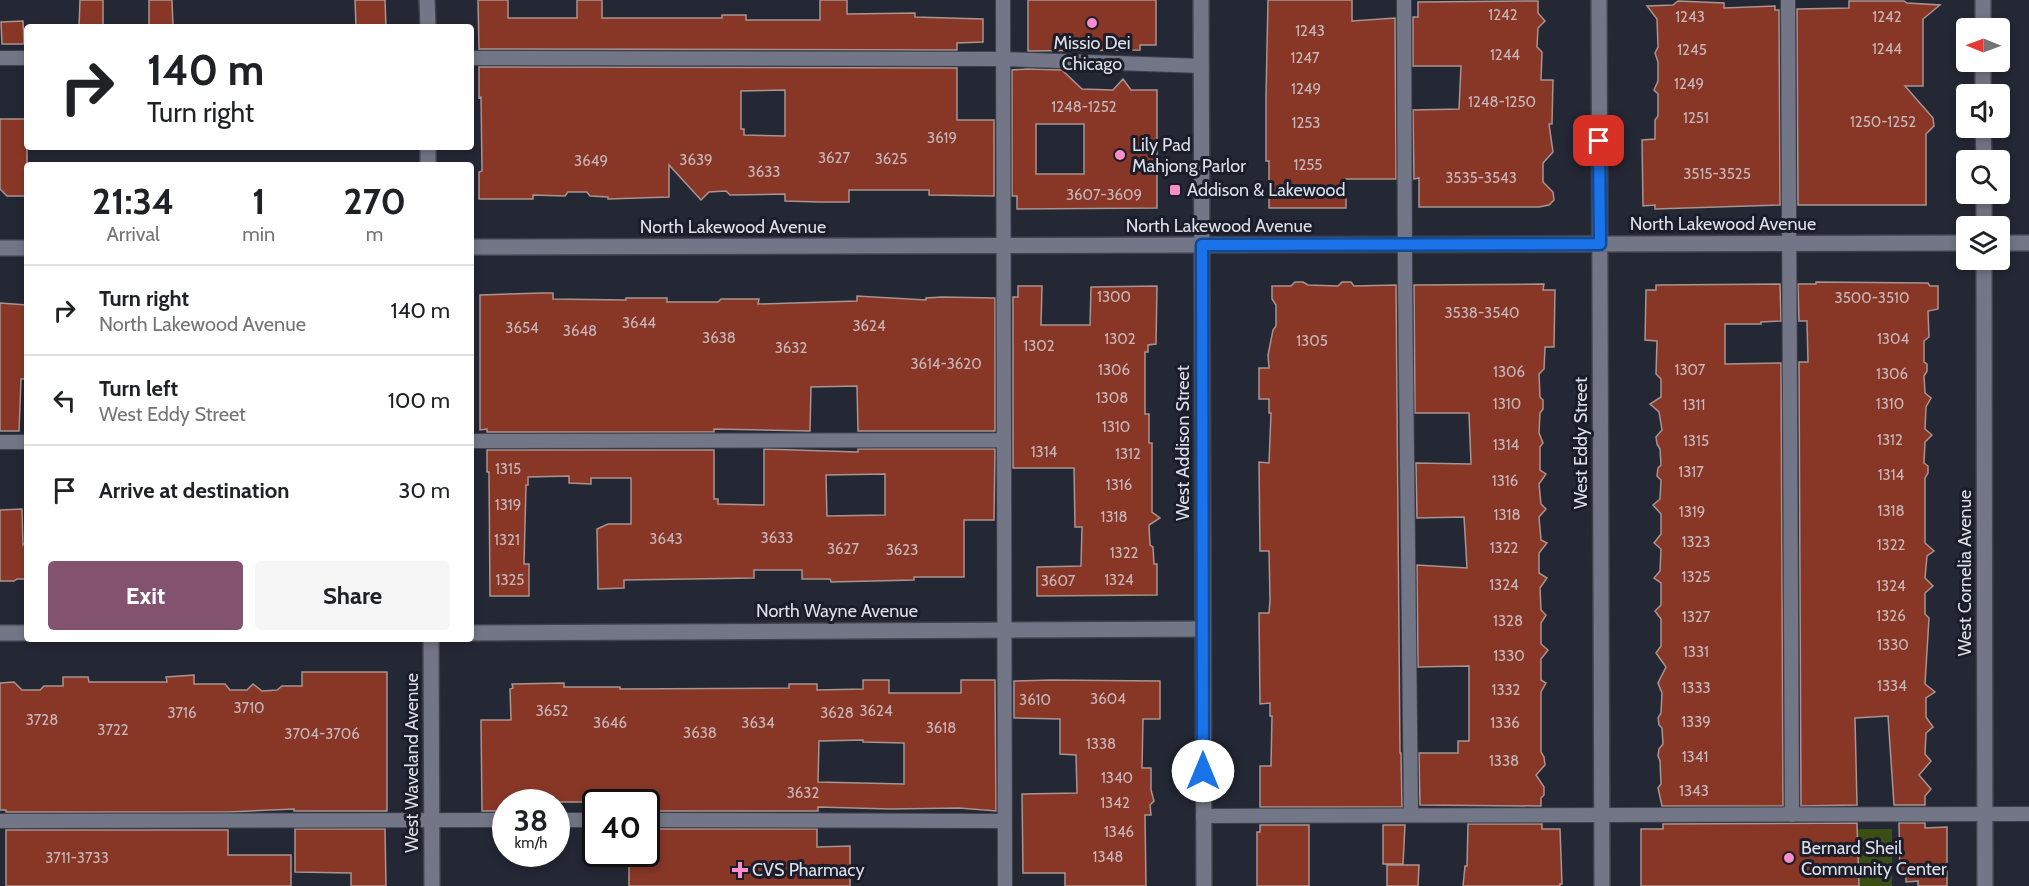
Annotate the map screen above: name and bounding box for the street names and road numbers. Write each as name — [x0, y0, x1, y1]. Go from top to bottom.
street label: North Lakewood Avenue — [1630, 213, 1816, 235]
street label: North Lakewood Avenue — [1126, 215, 1312, 237]
street label: North Lakewood Avenue — [640, 216, 826, 238]
street label: West Addison Street — [1172, 365, 1194, 521]
street label: West Eddy Street — [1570, 377, 1592, 509]
street label: West Cornelia Avenue — [1954, 490, 1976, 656]
street label: North Wayne Avenue — [756, 600, 918, 622]
street label: West Waveland Avenue — [401, 673, 423, 853]

